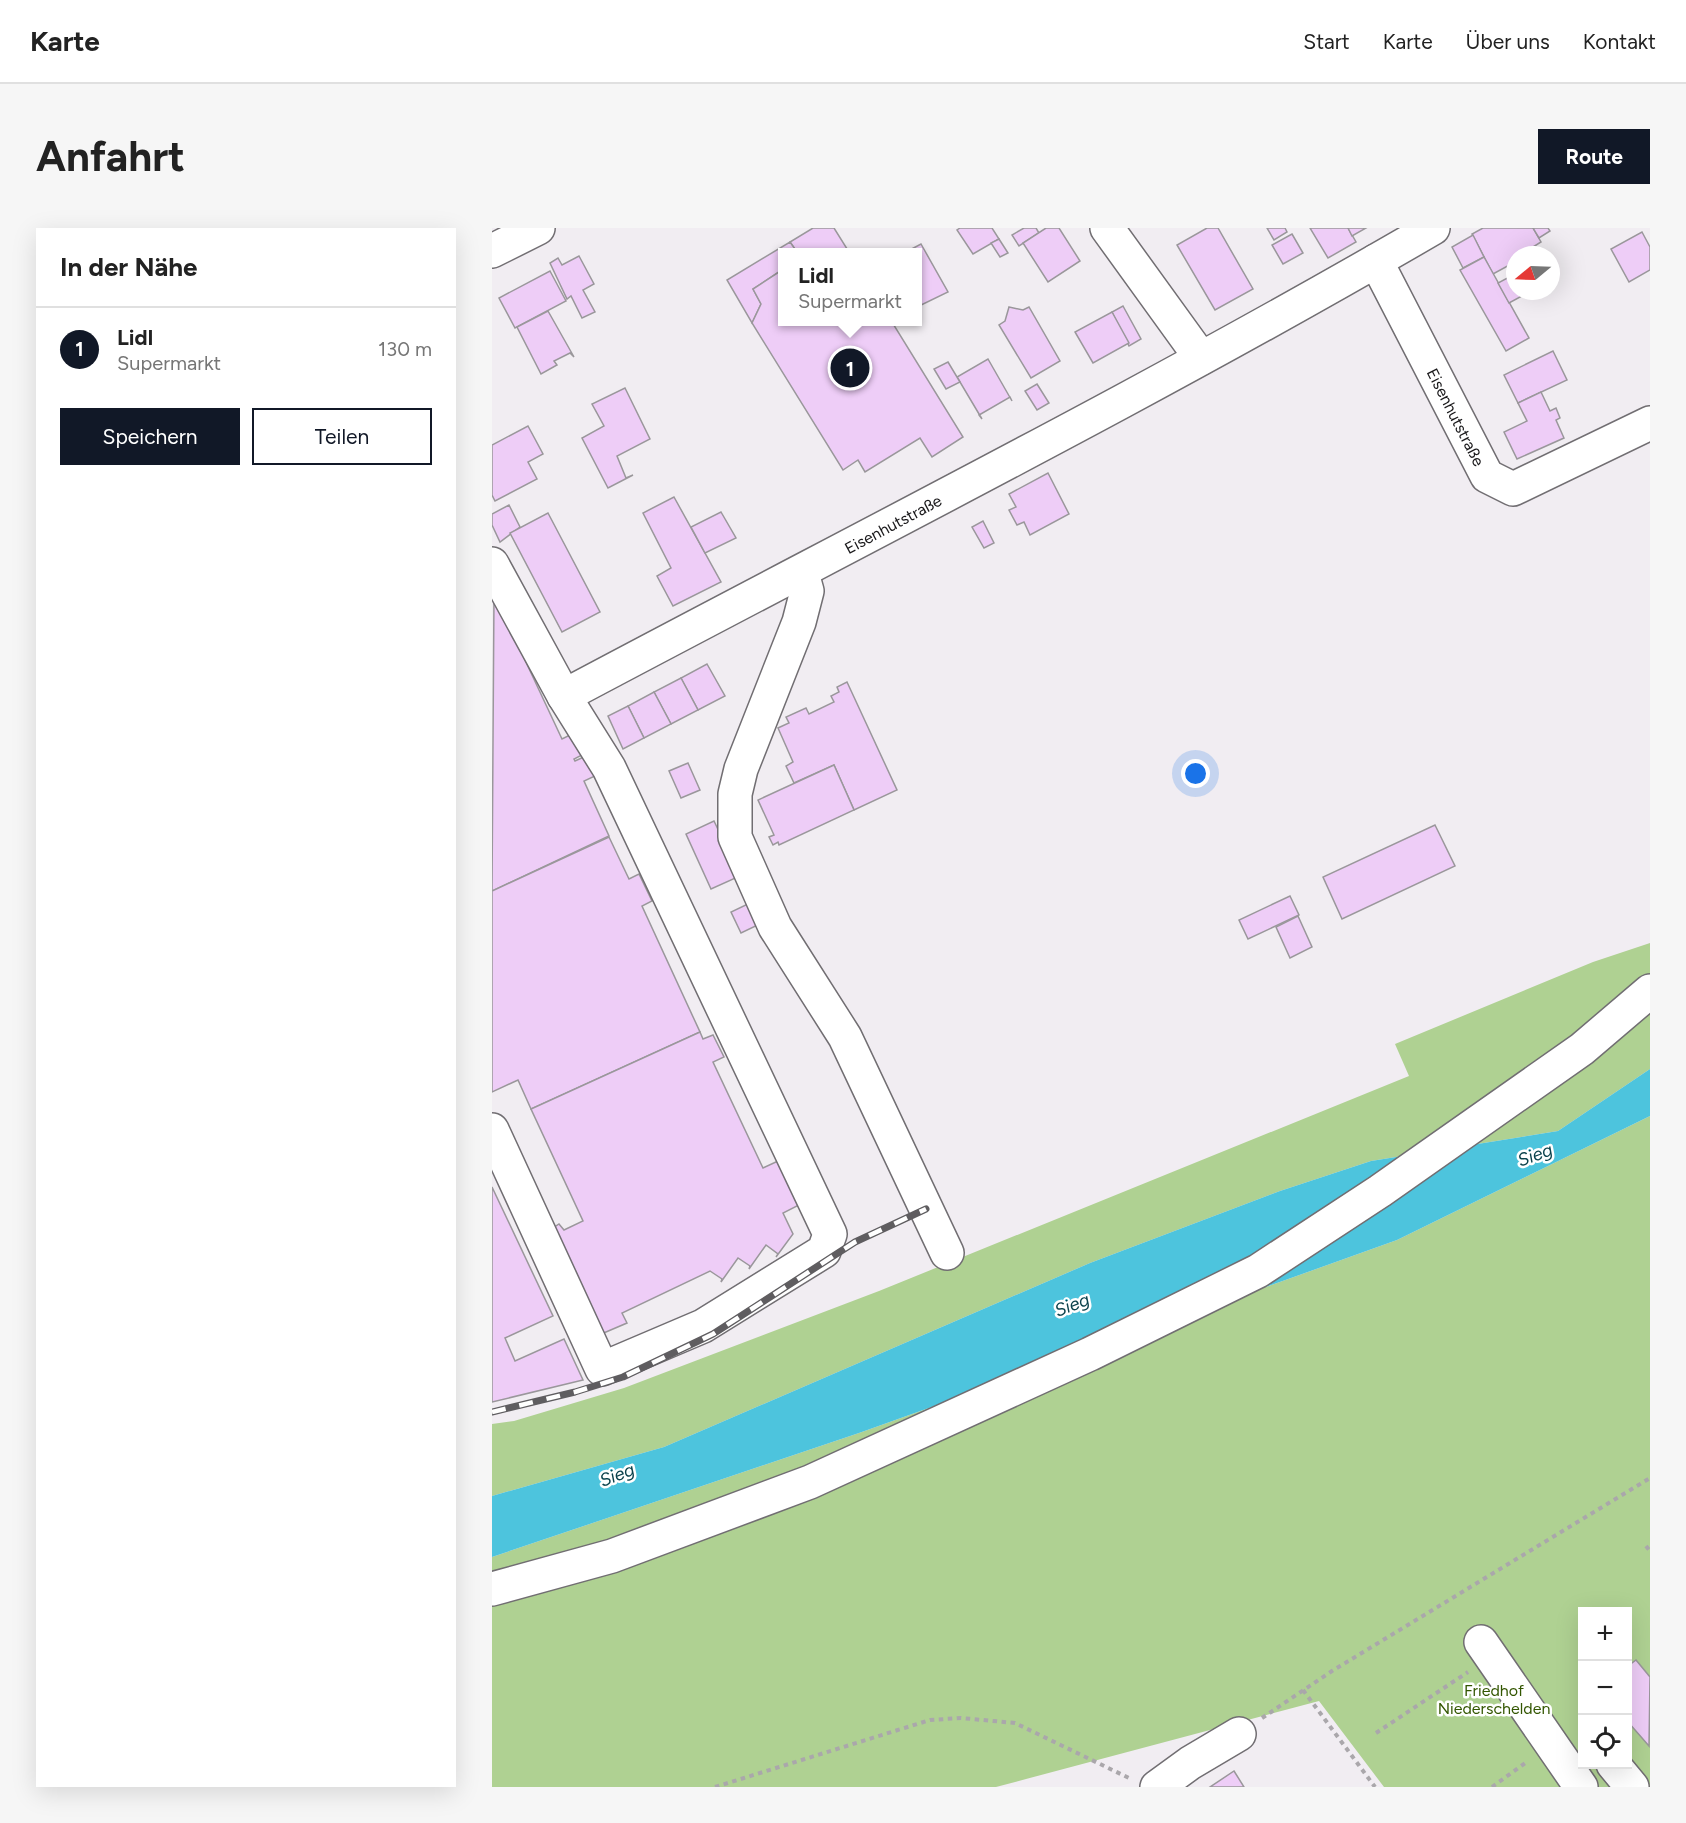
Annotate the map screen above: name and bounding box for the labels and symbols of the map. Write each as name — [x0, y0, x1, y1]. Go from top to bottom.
north arrow — [1506, 246, 1560, 300]
pin: 1 — [830, 346, 870, 390]
street label: Eisenhutstraße — [1423, 365, 1488, 469]
street label: Eisenhutstraße — [842, 491, 945, 558]
your location — [1181, 759, 1210, 788]
water label: Sieg — [1514, 1138, 1556, 1171]
water label: Sieg — [1051, 1288, 1093, 1322]
water label: Sieg — [596, 1458, 638, 1492]
park label: Friedhof Niederschelden — [1438, 1681, 1550, 1718]

